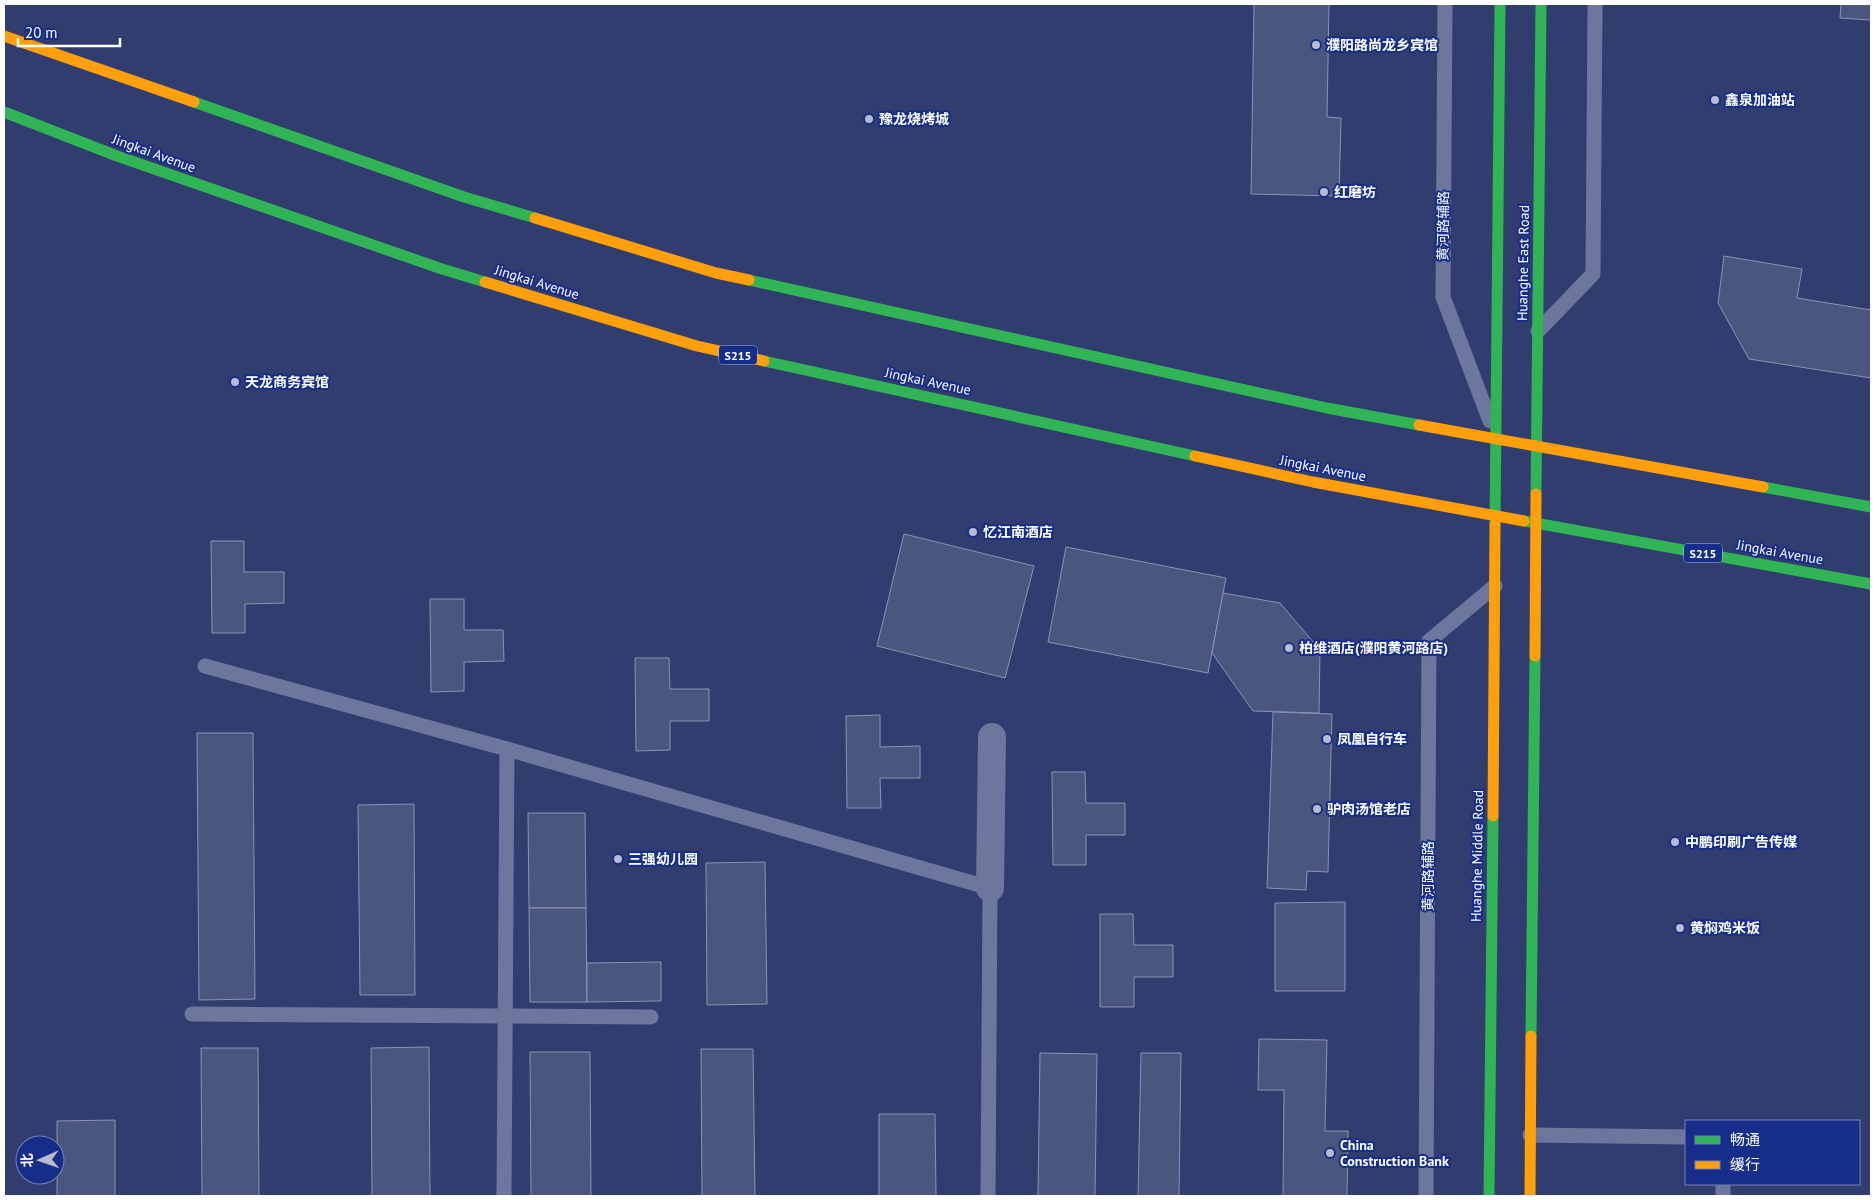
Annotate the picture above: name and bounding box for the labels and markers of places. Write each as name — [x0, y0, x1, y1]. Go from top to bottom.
place label: 濮阳路尚龙乡宾馆 — [1326, 36, 1438, 54]
marker: 濮阳路尚龙乡宾馆 — [1310, 39, 1322, 51]
place label: 鑫泉加油站 — [1725, 91, 1795, 109]
marker: 鑫泉加油站 — [1709, 94, 1721, 106]
place label: 豫龙烧烤城 — [879, 110, 949, 128]
marker: 豫龙烧烤城 — [863, 113, 875, 125]
place label: 红磨坊 — [1334, 183, 1376, 201]
marker: 红磨坊 — [1318, 186, 1330, 198]
place label: 天龙商务宾馆 — [245, 373, 329, 391]
marker: 天龙商务宾馆 — [229, 376, 241, 388]
place label: 忆江南酒店 — [983, 523, 1053, 541]
marker: 忆江南酒店 — [967, 526, 979, 538]
place label: 柏维酒店(濮阳黄河路店) — [1299, 639, 1448, 657]
marker: 柏维酒店(濮阳黄河路店) — [1283, 642, 1295, 654]
place label: 凤凰自行车 — [1337, 730, 1407, 748]
marker: 凤凰自行车 — [1321, 733, 1333, 745]
place label: 驴肉汤馆老店 — [1327, 800, 1411, 818]
marker: 驴肉汤馆老店 — [1311, 803, 1323, 815]
place label: 中鹏印刷广告传媒 — [1685, 833, 1798, 851]
marker: 中鹏印刷广告传媒 — [1669, 836, 1681, 848]
place label: 三强幼儿园 — [628, 850, 698, 868]
marker: 三强幼儿园 — [612, 853, 624, 865]
place label: 黄焖鸡米饭 — [1690, 919, 1760, 937]
marker: 黄焖鸡米饭 — [1674, 922, 1686, 934]
place label: China Construction Bank — [1340, 1136, 1449, 1170]
marker: China Construction Bank — [1324, 1147, 1336, 1159]

